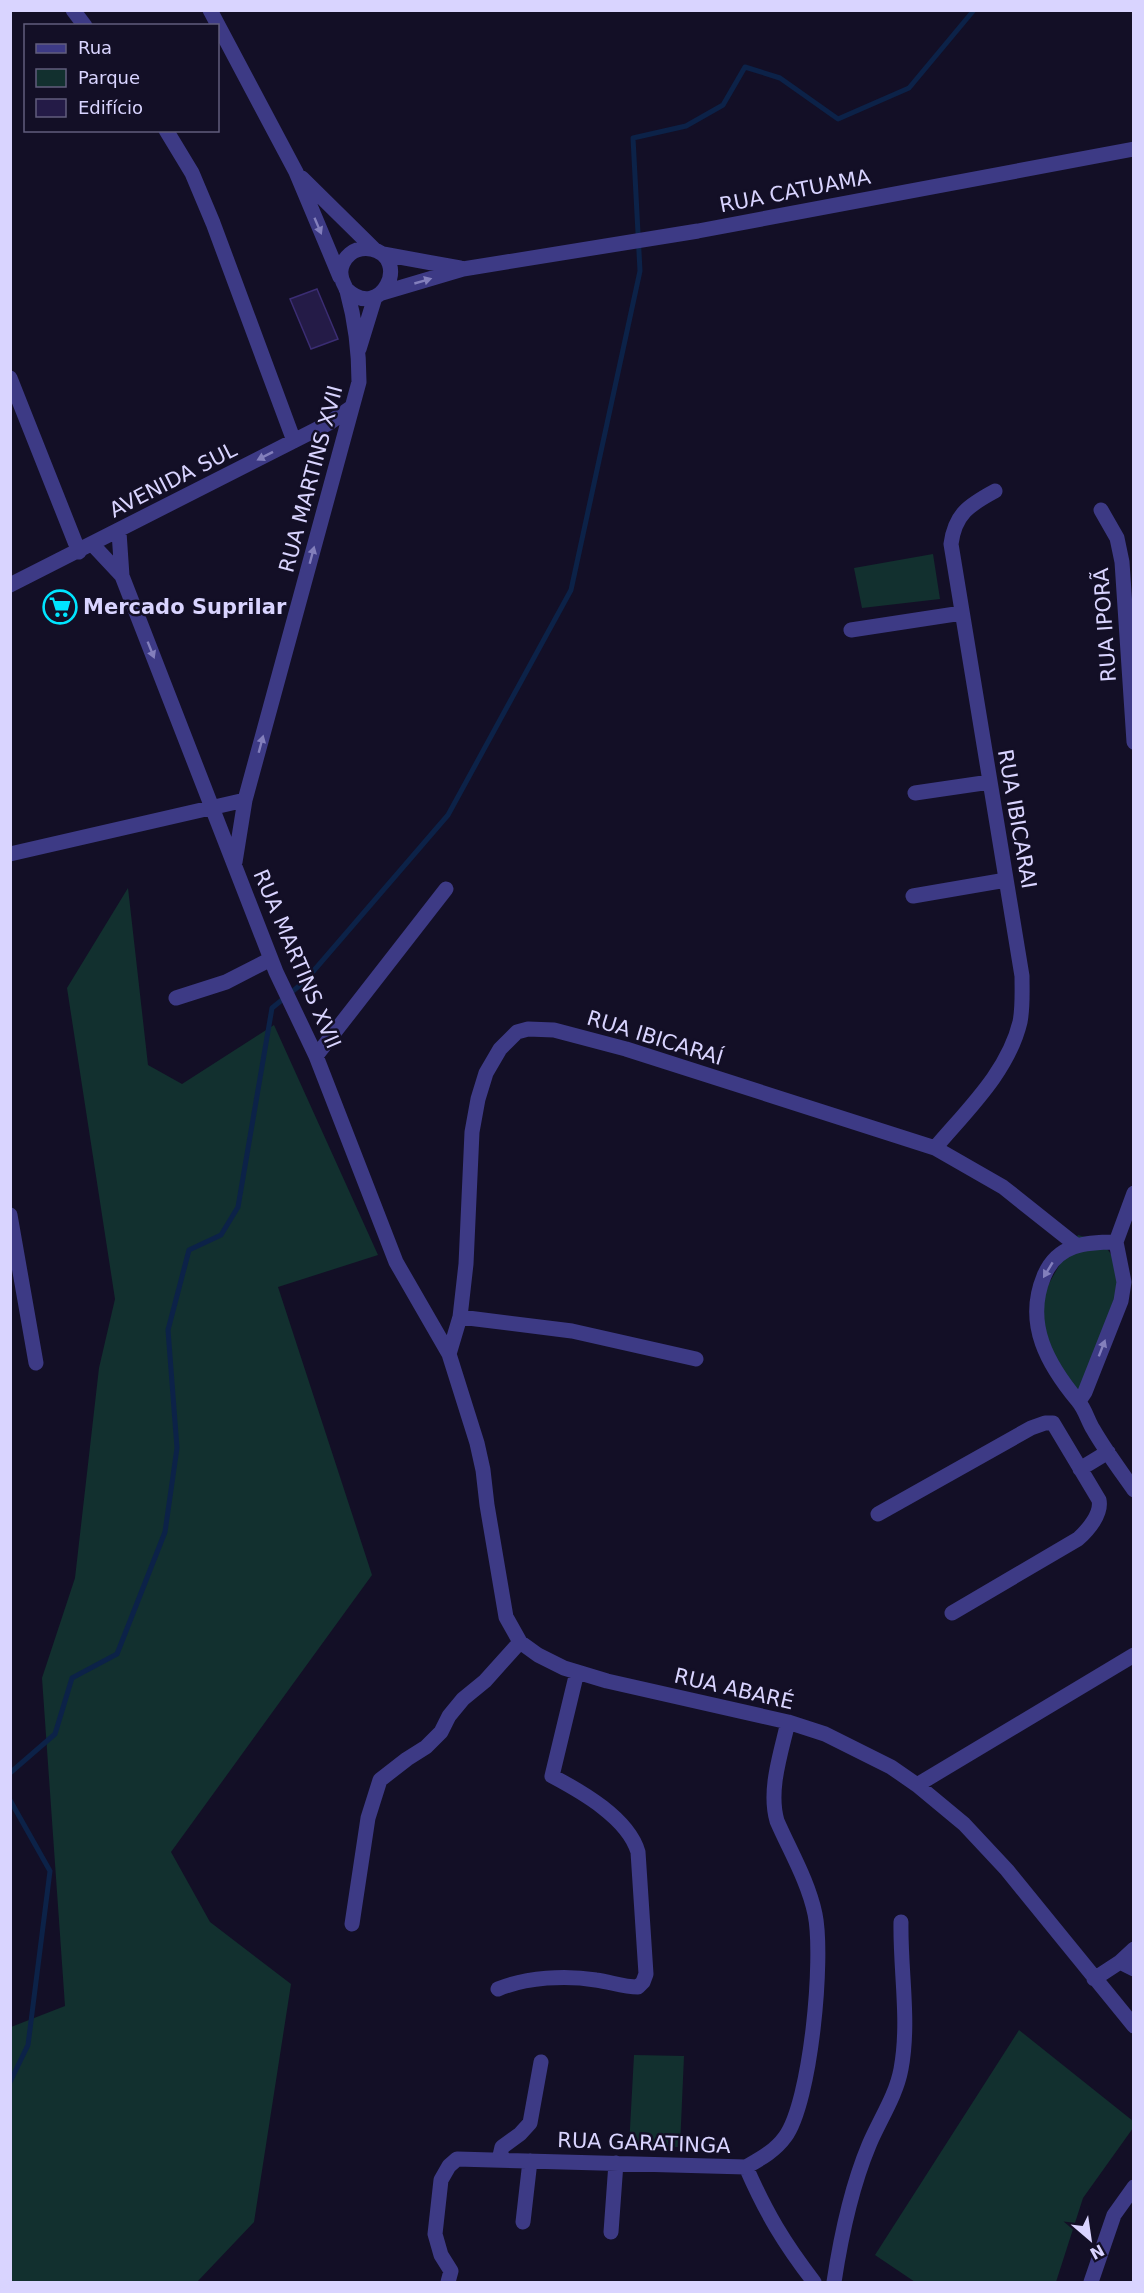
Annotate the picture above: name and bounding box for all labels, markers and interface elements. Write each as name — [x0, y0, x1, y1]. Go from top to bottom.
legend — [24, 24, 219, 132]
text: Rua — [78, 37, 112, 58]
text: Parque — [78, 67, 140, 88]
text: Edifício — [78, 97, 143, 118]
street label: RUA CATUAMA — [717, 164, 873, 217]
one-way arrow — [313, 217, 323, 235]
one-way arrow — [414, 276, 432, 285]
street label: RUA MARTINS XVII — [275, 383, 347, 575]
street label: AVENIDA SUL — [105, 437, 241, 522]
one-way arrow — [256, 452, 273, 461]
one-way arrow — [307, 546, 317, 565]
street label: RUA IPORÃ — [1087, 566, 1121, 683]
supermarket icon: Mercado Suprilar — [42, 589, 78, 625]
place label: Mercado Suprilar — [83, 595, 287, 619]
one-way arrow — [147, 641, 156, 659]
one-way arrow — [256, 735, 266, 753]
street label: RUA IBICARAI — [993, 747, 1041, 891]
street label: RUA MARTINS XVII — [248, 866, 346, 1052]
street label: RUA IBICARAÍ — [584, 1005, 726, 1070]
one-way arrow — [1043, 1262, 1053, 1279]
one-way arrow — [1097, 1338, 1107, 1356]
street label: RUA ABARÉ — [672, 1663, 796, 1714]
street label: RUA GARATINGA — [557, 2128, 732, 2158]
north arrow — [1060, 2209, 1120, 2269]
text: N — [1087, 2240, 1107, 2263]

